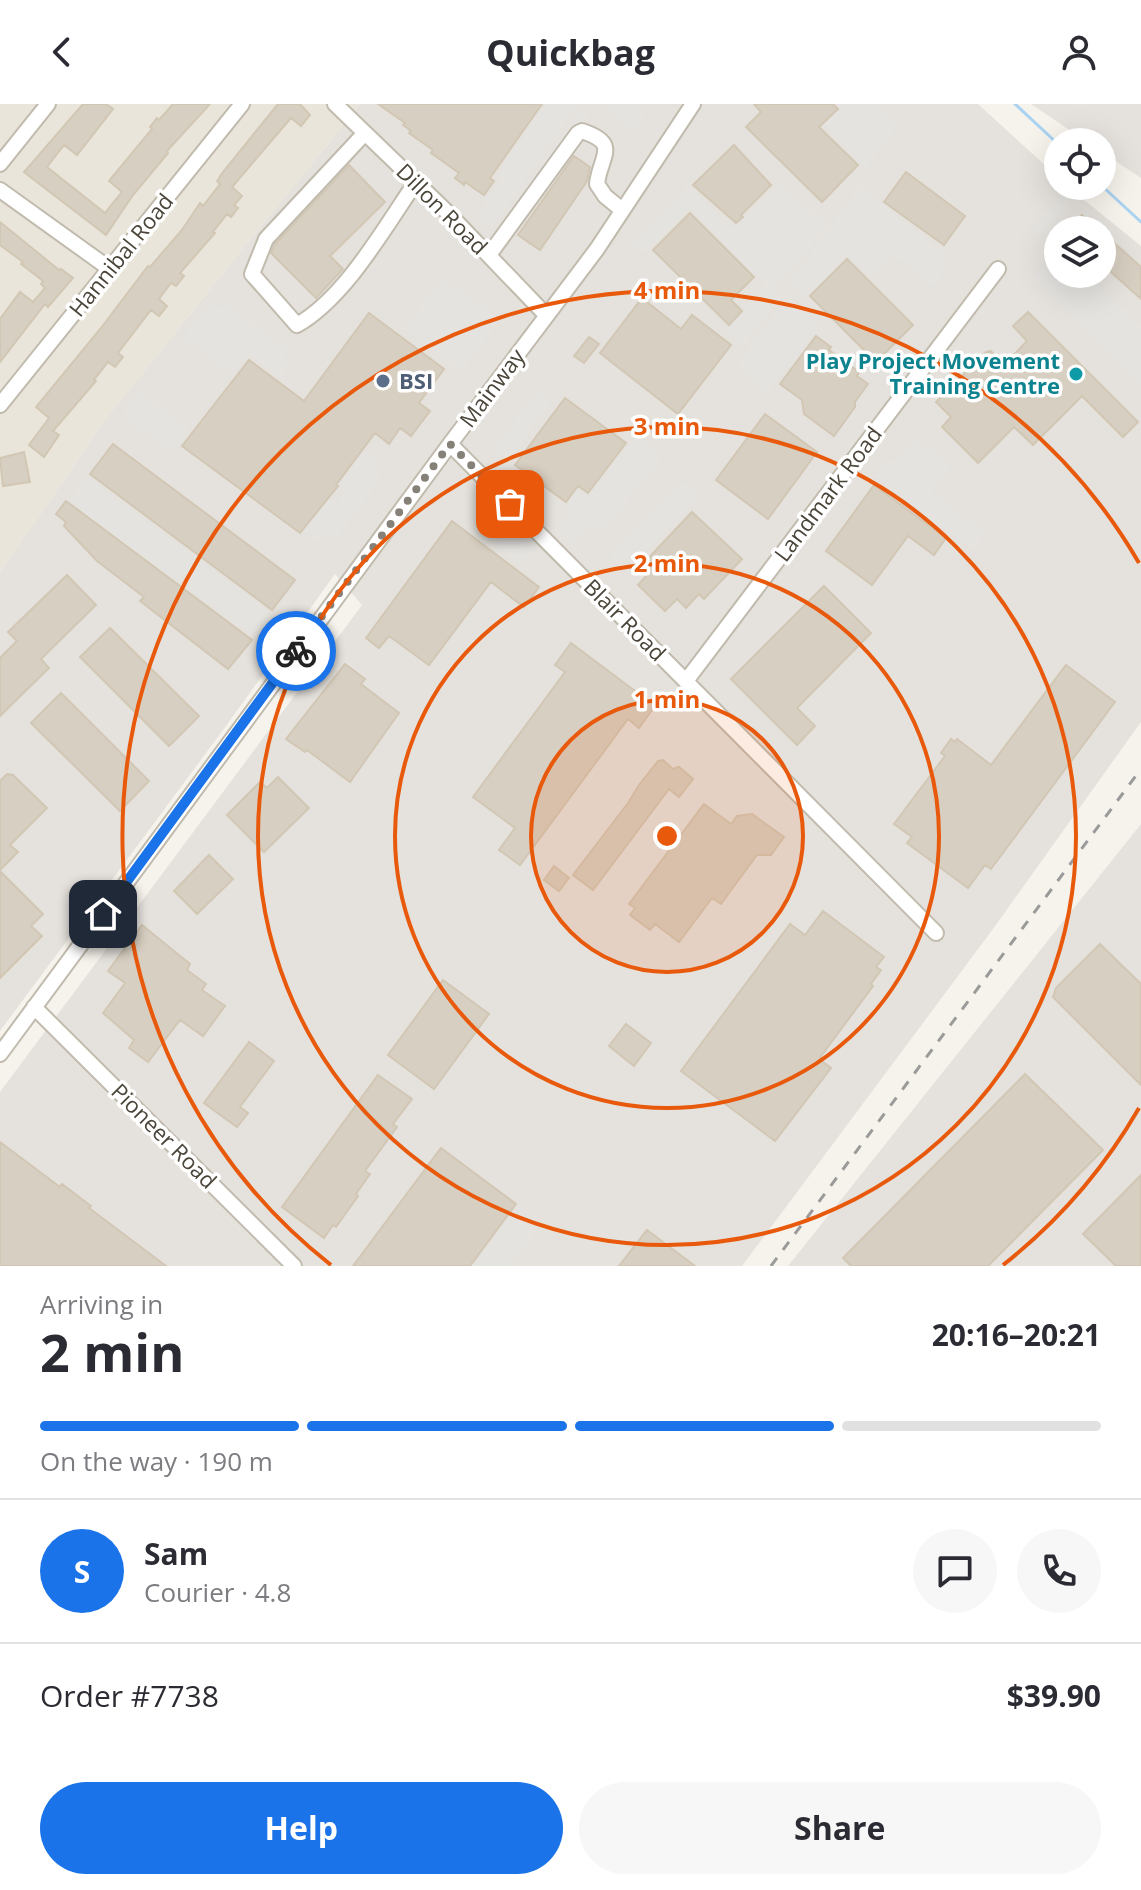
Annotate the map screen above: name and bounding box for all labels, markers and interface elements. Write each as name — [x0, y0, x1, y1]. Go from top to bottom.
text: Quickbag — [486, 28, 655, 77]
icon: back — [40, 30, 84, 74]
icon: person — [1057, 30, 1101, 74]
map controls — [1044, 128, 1116, 288]
button: locate — [1044, 128, 1116, 200]
street label: Dillon Road — [391, 156, 495, 260]
street label: Hannibal Road — [61, 186, 179, 322]
button: layers — [1044, 216, 1116, 288]
text: 4 min — [634, 273, 700, 306]
street label: Mainway — [452, 341, 531, 433]
place label: Play Project Movement Training Centre — [806, 345, 1060, 400]
place label: BSI — [399, 365, 433, 395]
marker: Play Project Movement Training Centre — [1067, 365, 1085, 383]
marker: BSI — [374, 372, 392, 390]
text: 3 min — [634, 409, 700, 442]
street label: Landmark Road — [766, 420, 888, 567]
pin — [476, 470, 544, 538]
icon: bag — [488, 482, 532, 526]
text: 2 min — [634, 546, 700, 579]
street label: Blair Road — [578, 572, 673, 667]
courier — [256, 611, 336, 691]
icon: bike — [274, 629, 318, 673]
text: 1 min — [634, 682, 700, 715]
centre of rings — [653, 822, 681, 850]
pin — [69, 880, 137, 948]
icon: home — [81, 892, 125, 936]
street label: Pioneer Road — [106, 1076, 224, 1194]
text: Arriving in — [40, 1286, 163, 1322]
text: 20:16–20:21 — [932, 1314, 1101, 1355]
text: 2 min — [40, 1316, 184, 1387]
text: On the way · 190 m — [40, 1443, 273, 1479]
button: chat — [913, 1529, 997, 1613]
button: phone — [1017, 1529, 1101, 1613]
text: Sam — [144, 1533, 208, 1574]
text: S — [74, 1551, 90, 1592]
text: Courier · 4.8 — [144, 1574, 291, 1610]
text: Order #7738 — [40, 1675, 219, 1716]
text: $39.90 — [1007, 1675, 1101, 1716]
button: Help — [40, 1782, 563, 1874]
button: Share — [579, 1782, 1101, 1874]

